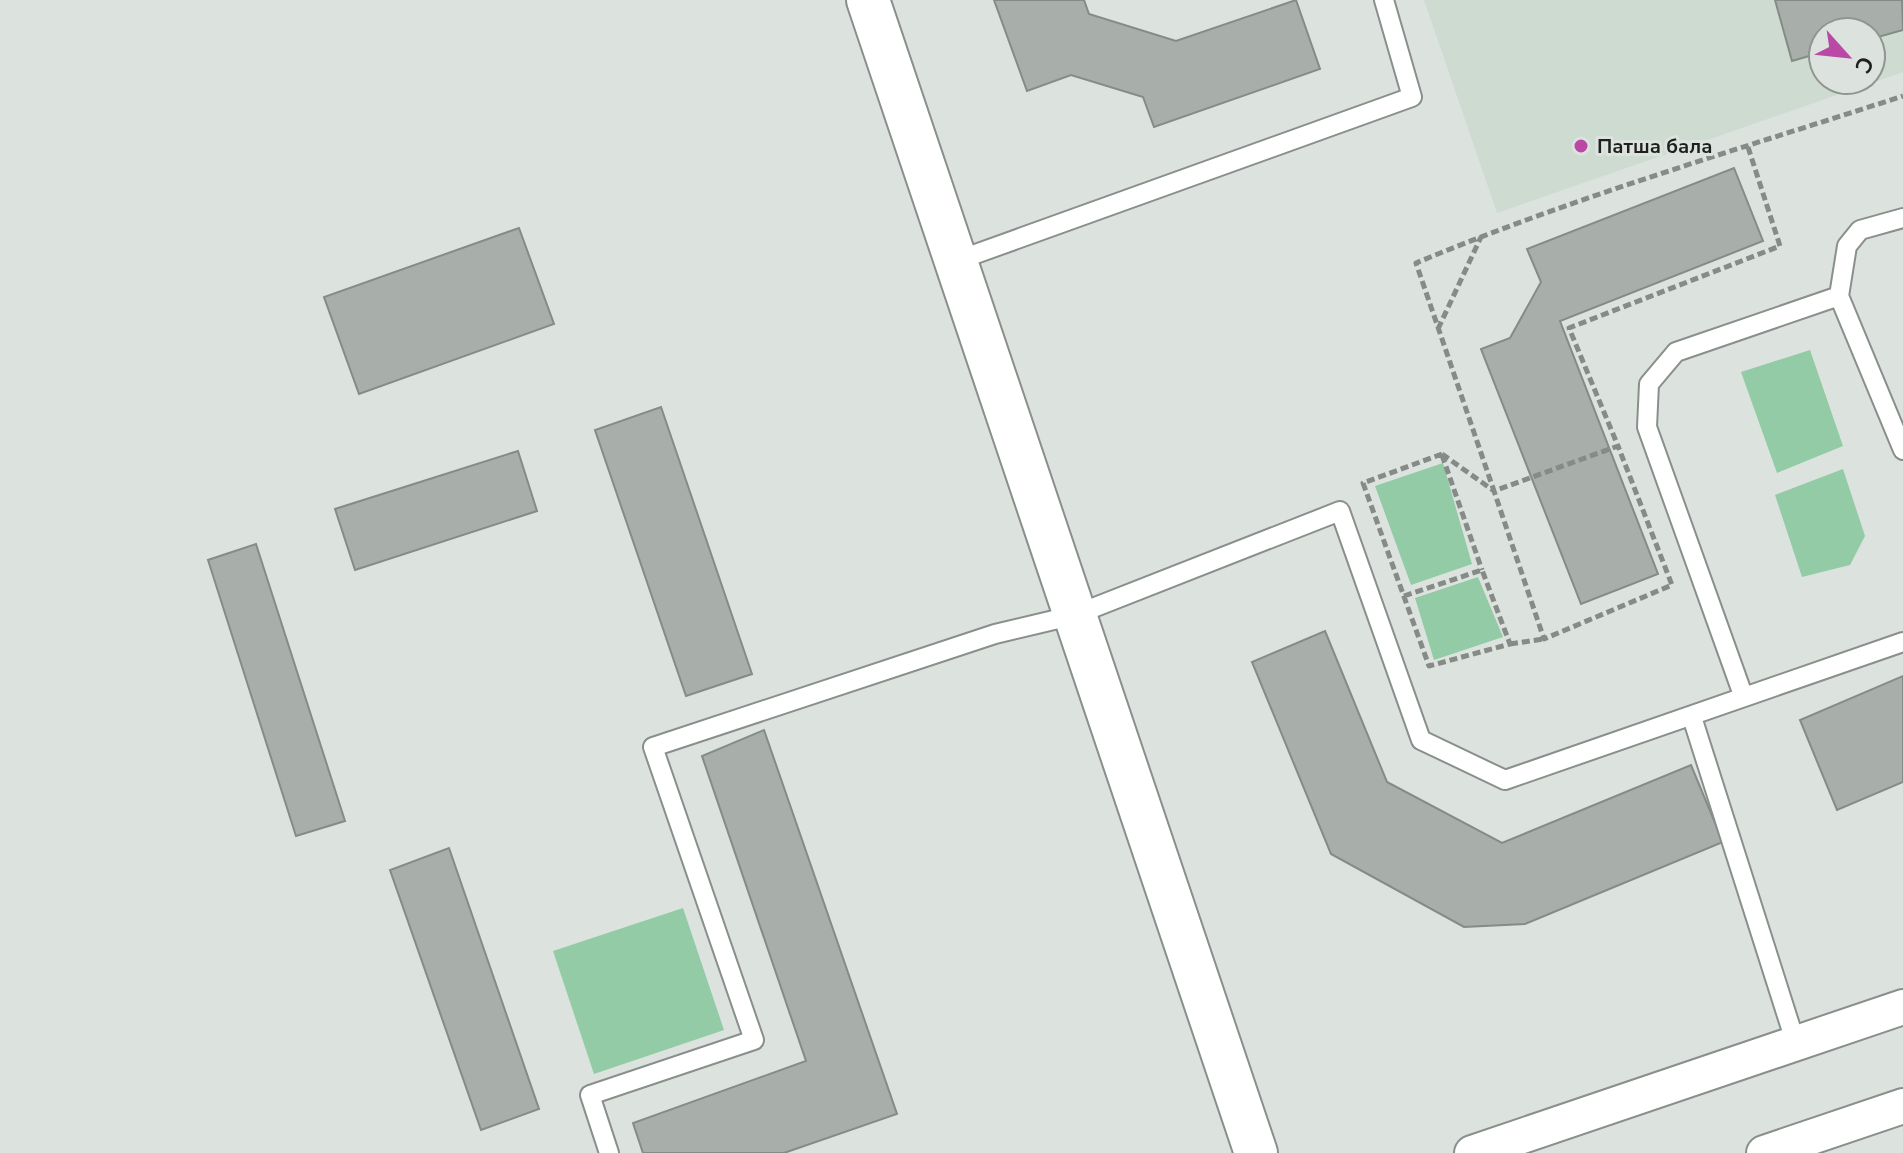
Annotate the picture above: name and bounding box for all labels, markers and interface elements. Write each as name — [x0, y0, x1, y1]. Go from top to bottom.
north arrow — [1807, 16, 1887, 96]
text: С — [1847, 51, 1881, 78]
place label: Патша бала — [1597, 133, 1712, 160]
marker: Патша бала — [1572, 137, 1590, 155]

